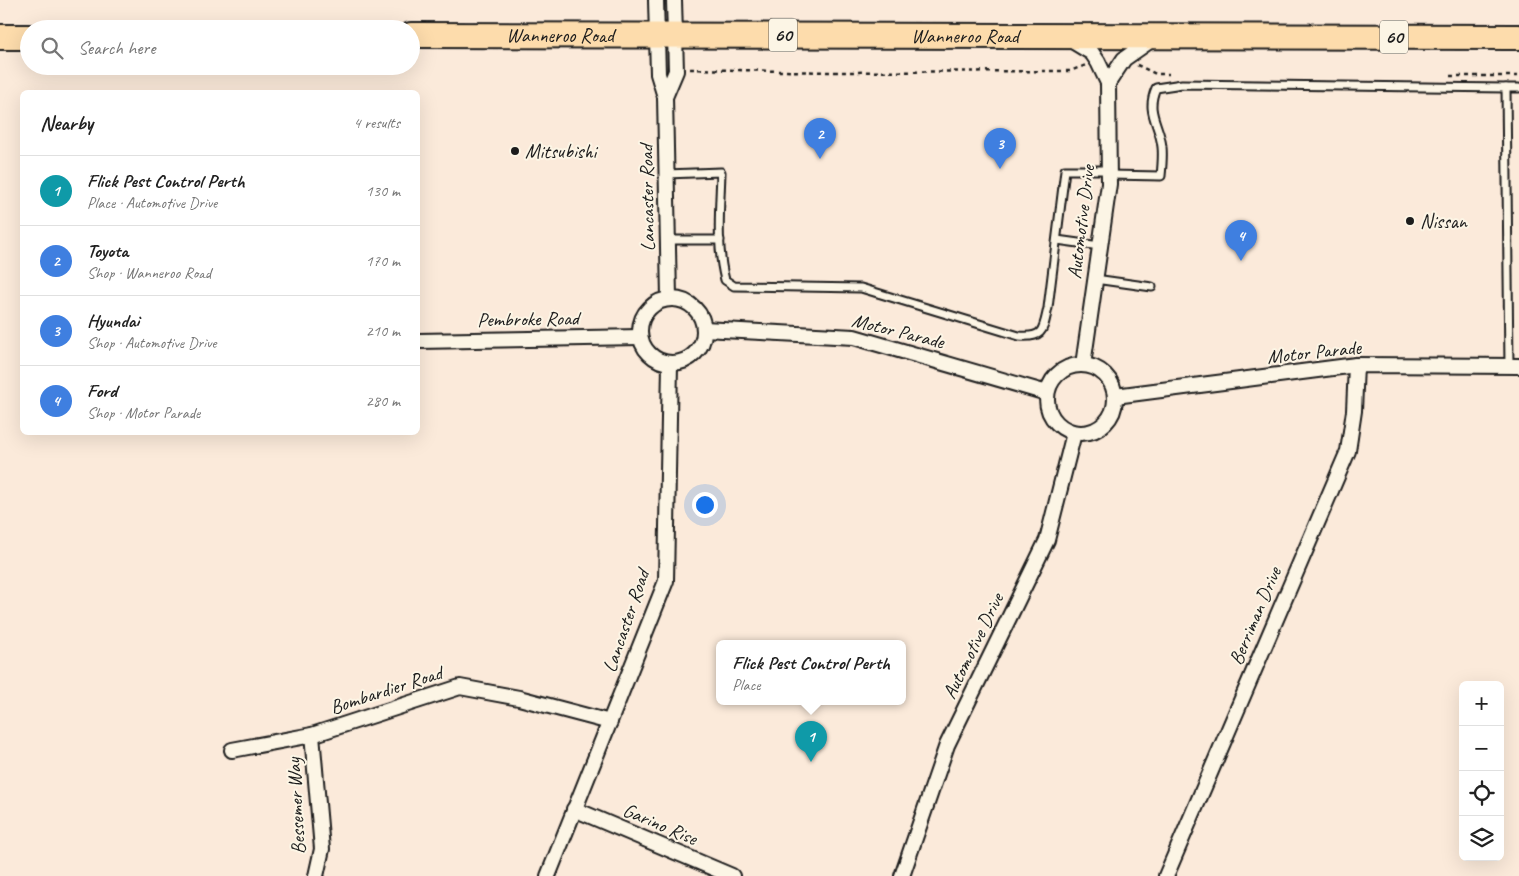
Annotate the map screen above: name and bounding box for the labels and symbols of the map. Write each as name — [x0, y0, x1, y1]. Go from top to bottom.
road number: 60 — [769, 18, 797, 52]
road number: 60 — [1380, 21, 1408, 54]
street label: Wanneroo Road — [506, 22, 617, 47]
street label: Wanneroo Road — [911, 23, 1022, 48]
pin: 2 — [804, 118, 836, 159]
pin: 3 — [984, 128, 1016, 169]
place label: Mitsubishi — [525, 139, 599, 164]
street label: Lancaster Road — [634, 141, 660, 252]
marker: Mitsubishi — [509, 145, 521, 157]
street label: Automotive Drive — [1062, 162, 1101, 280]
place label: Nissan — [1420, 209, 1468, 234]
marker: Nissan — [1404, 215, 1416, 227]
pin: 4 — [1225, 220, 1257, 261]
street label: Pembroke Road — [477, 306, 582, 332]
street label: Motor Parade — [849, 307, 948, 355]
street label: Motor Parade — [1266, 334, 1364, 369]
your location — [692, 492, 718, 518]
street label: Berriman Drive — [1223, 562, 1287, 669]
street label: Lancaster Road — [597, 563, 656, 676]
street label: Automotive Drive — [937, 588, 1010, 703]
street label: Bombardier Road — [327, 659, 448, 720]
pin: 1 — [795, 721, 827, 762]
street label: Bessemer Way — [281, 756, 311, 855]
street label: Garino Rise — [619, 797, 702, 851]

